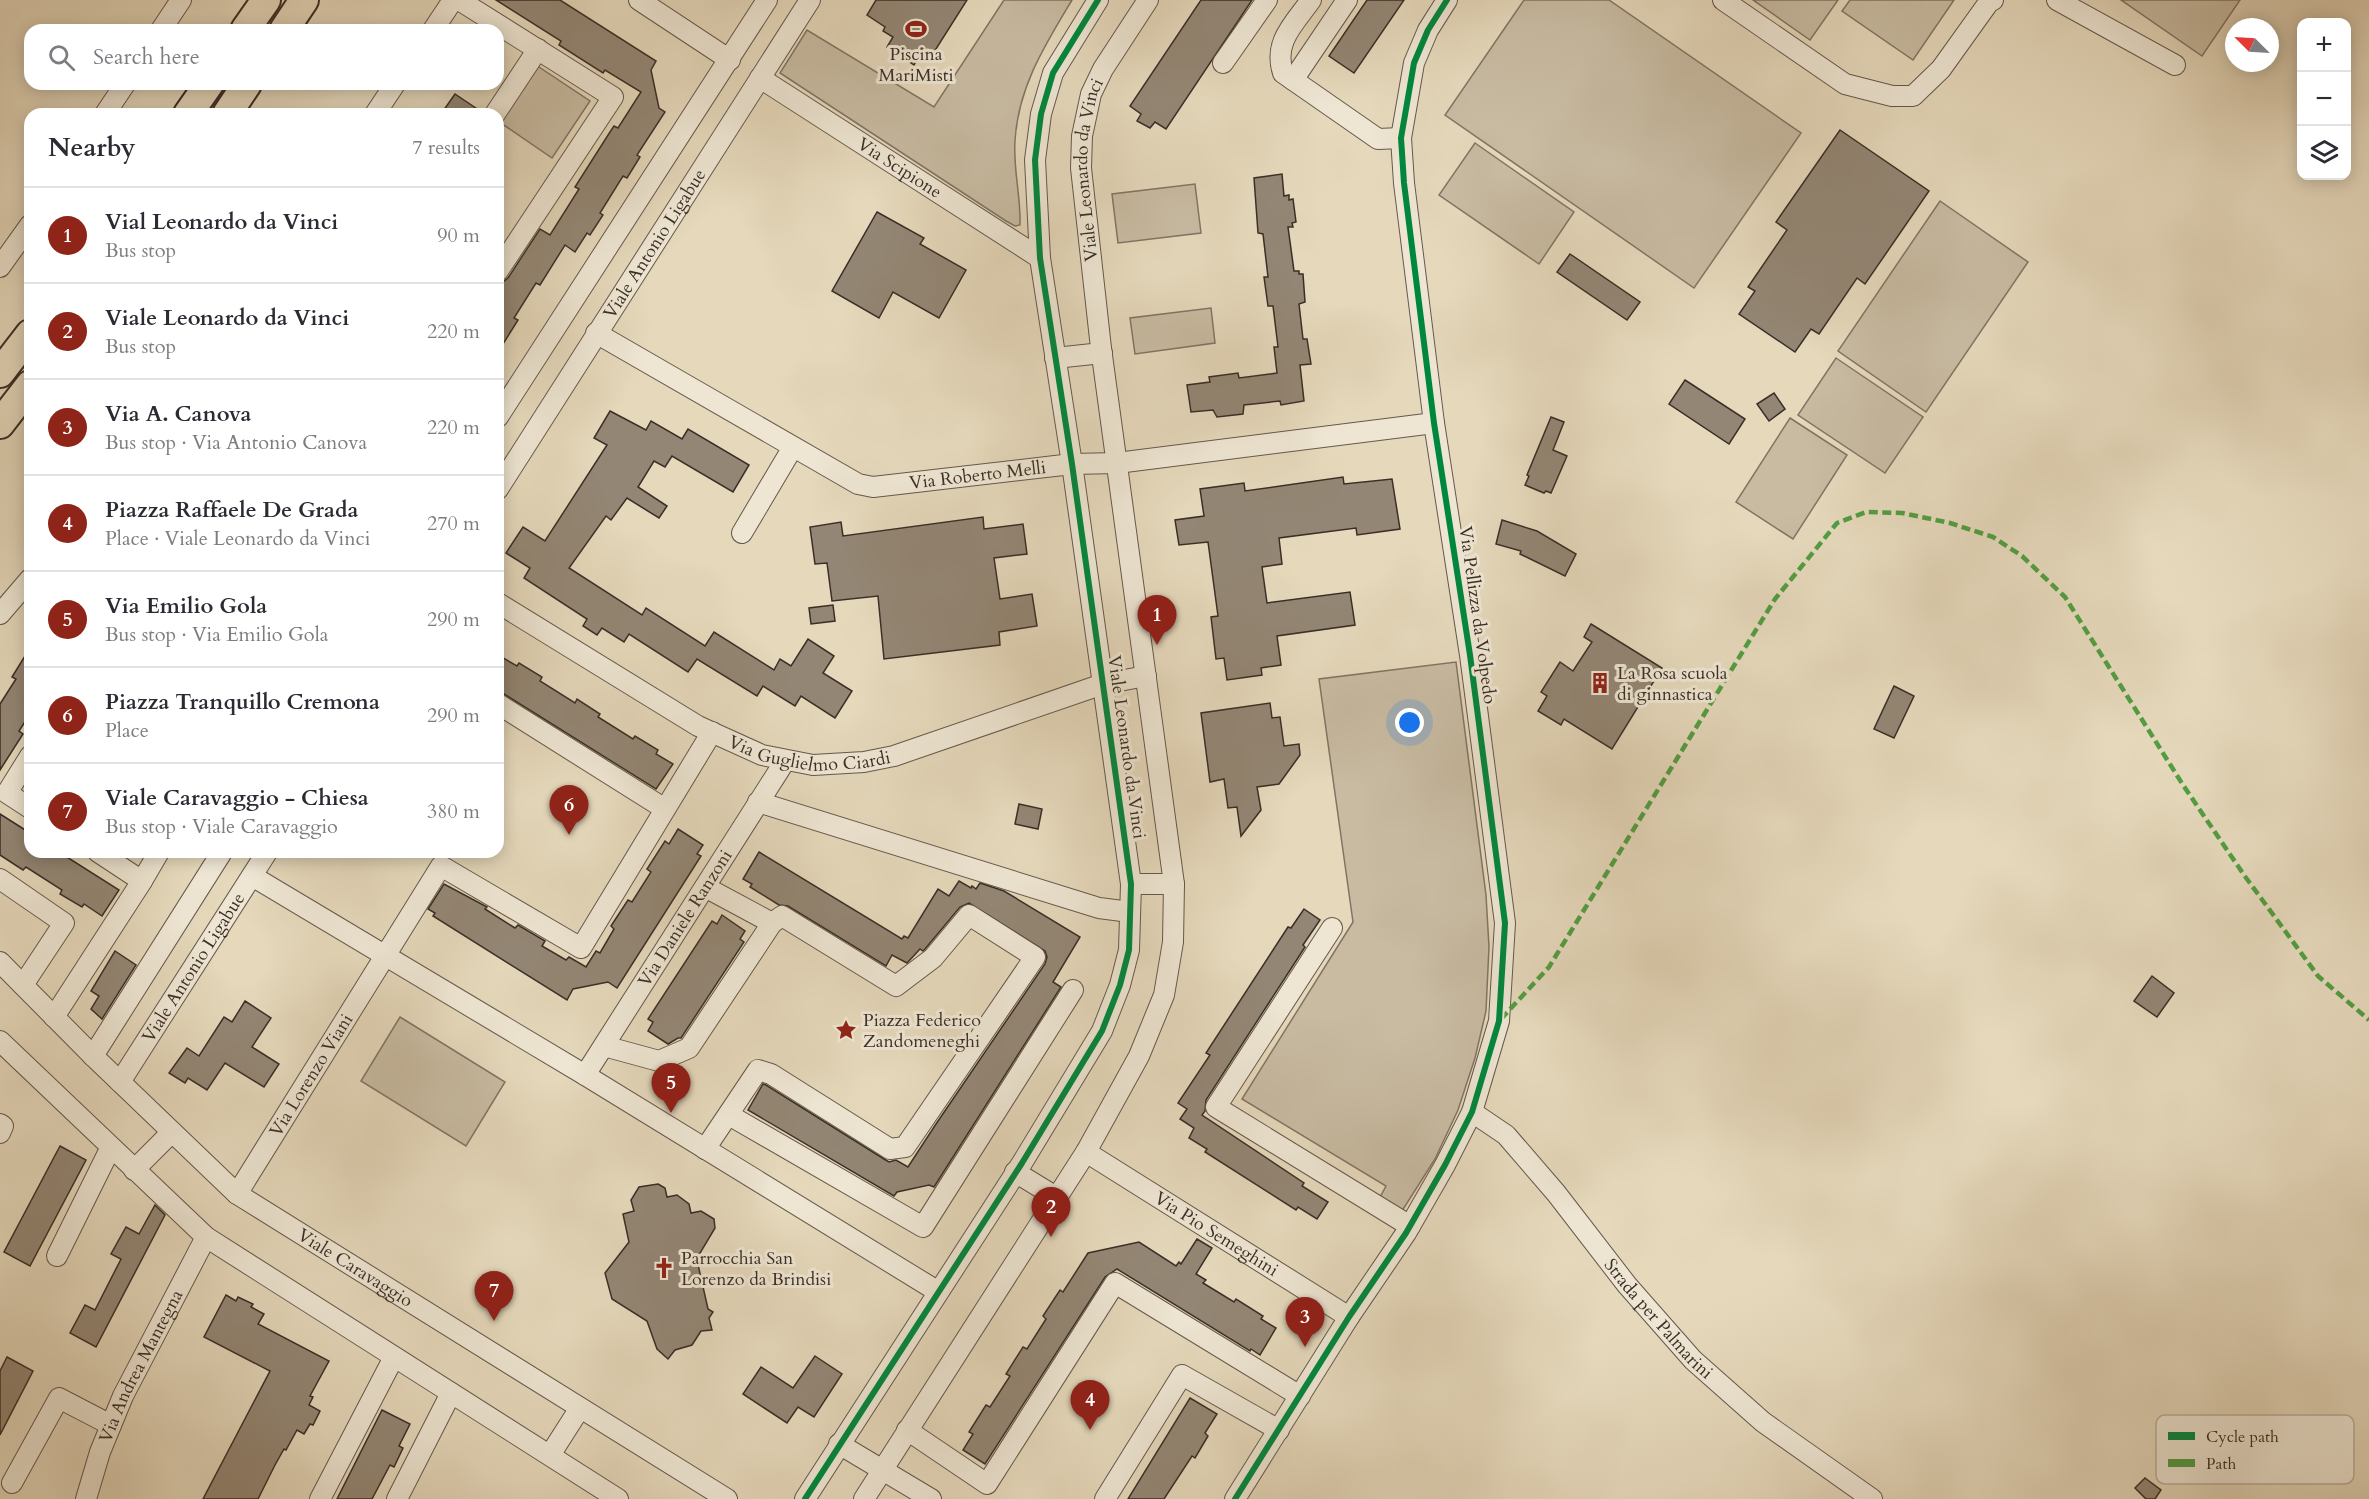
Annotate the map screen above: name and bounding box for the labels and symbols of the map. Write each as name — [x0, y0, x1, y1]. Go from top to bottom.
sports icon: Piscina MariMisti — [904, 17, 928, 41]
north arrow — [2225, 18, 2279, 72]
place label: Piscina MariMisti — [878, 42, 954, 88]
street label: Viale Leonardo da Vinci — [1069, 74, 1110, 263]
street label: Via Scipione — [852, 132, 947, 205]
street label: Viale Antonio Ligabue — [598, 164, 712, 324]
street label: Via Roberto Melli — [908, 455, 1047, 496]
street label: Via Pellizza da Volpedo — [1453, 524, 1502, 706]
pin: 1 — [1138, 596, 1176, 645]
street label: Viale Leonardo da Vinci — [1101, 654, 1152, 840]
place label: La Rosa scuola di ginnastica — [1617, 661, 1728, 707]
building icon: La Rosa scuola di ginnastica — [1588, 671, 1612, 695]
your location — [1395, 708, 1424, 737]
street label: Via Guglielmo Ciardi — [724, 729, 893, 778]
pin: 6 — [550, 786, 588, 835]
street label: Via Daniele Ranzoni — [632, 845, 738, 992]
street label: Viale Antonio Ligabue — [136, 888, 251, 1048]
place label: Piazza Federico Zandomeneghi — [863, 1008, 981, 1054]
street label: Via Lorenzo Viani — [264, 1009, 359, 1142]
place icon: Piazza Federico Zandomeneghi — [834, 1018, 858, 1042]
pin: 5 — [652, 1064, 690, 1113]
street label: Via Pio Semeghini — [1149, 1186, 1283, 1283]
pin: 2 — [1032, 1188, 1070, 1237]
street label: Viale Caravaggio — [293, 1223, 418, 1314]
place label: Parrocchia San Lorenzo da Brindisi — [681, 1246, 831, 1292]
street label: Strada per Palmarini — [1598, 1253, 1718, 1385]
church icon: Parrocchia San Lorenzo da Brindisi — [652, 1256, 676, 1280]
pin: 7 — [474, 1272, 514, 1321]
street label: Via Andrea Mantegna — [93, 1285, 189, 1447]
pin: 3 — [1286, 1298, 1324, 1347]
pin: 4 — [1070, 1380, 1110, 1430]
legend — [2156, 1415, 2354, 1484]
text: Cycle path — [2206, 1426, 2279, 1448]
text: Path — [2206, 1453, 2236, 1475]

